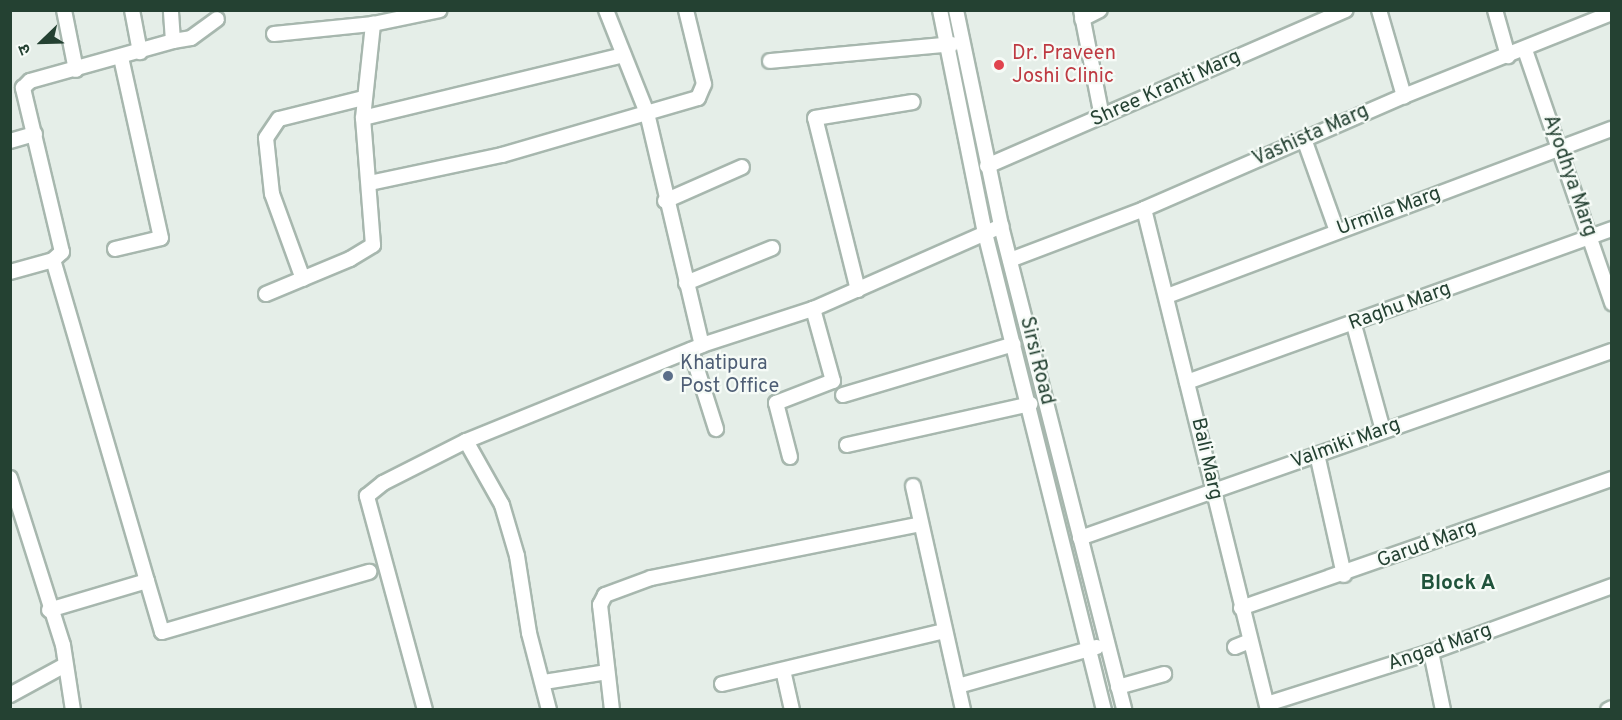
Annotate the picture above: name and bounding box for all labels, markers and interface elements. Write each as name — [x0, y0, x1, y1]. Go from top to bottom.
north arrow — [12, 12, 72, 72]
text: उ — [14, 41, 36, 57]
place label: Dr. Praveen Joshi Clinic — [1012, 42, 1116, 89]
street label: Shree Kranti Marg — [1087, 45, 1245, 133]
marker: Dr. Praveen Joshi Clinic — [990, 56, 1008, 74]
street label: Vashista Marg — [1249, 100, 1373, 172]
street label: Ayodhya Marg — [1537, 112, 1601, 240]
street label: Urmila Marg — [1334, 182, 1444, 242]
street label: Raghu Marg — [1346, 277, 1454, 337]
street label: Sirsi Road — [1013, 314, 1059, 408]
place label: Khatipura Post Office — [680, 352, 779, 399]
marker: Khatipura Post Office — [661, 369, 675, 383]
street label: Valmiki Marg — [1288, 413, 1404, 475]
street label: Bali Marg — [1185, 416, 1227, 502]
street label: Garud Marg — [1374, 516, 1480, 574]
district label: Block A — [1420, 571, 1496, 597]
street label: Angad Marg — [1385, 619, 1495, 677]

